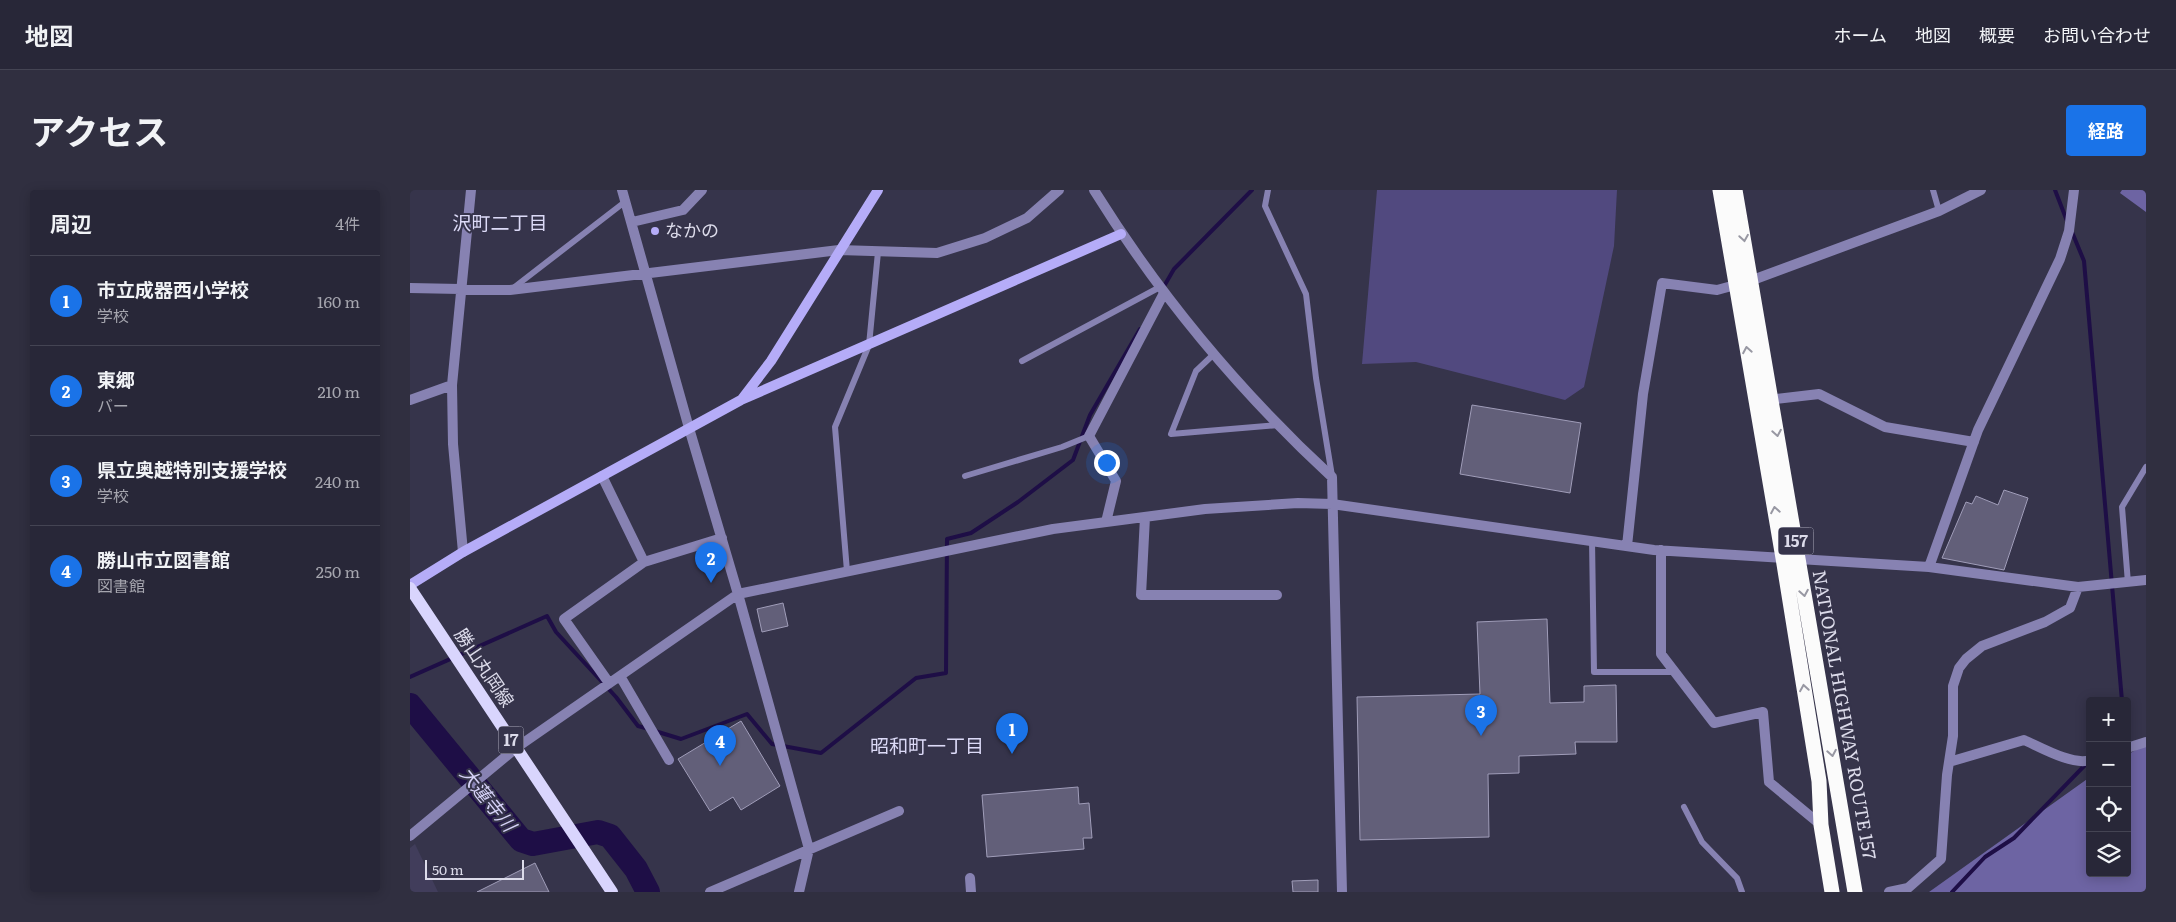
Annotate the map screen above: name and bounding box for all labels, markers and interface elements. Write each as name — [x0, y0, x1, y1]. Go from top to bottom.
text: 地図 — [25, 17, 73, 52]
text: ホーム — [1834, 21, 1887, 48]
text: 地図 — [1915, 21, 1951, 48]
text: 概要 — [1979, 21, 2015, 48]
text: お問い合わせ — [2043, 21, 2151, 48]
text: アクセス — [30, 104, 168, 156]
button: 経路 — [2066, 105, 2146, 156]
text: 周辺 — [50, 207, 92, 238]
district label: 沢町二丁目 — [452, 208, 548, 236]
text: 4件 — [335, 211, 360, 235]
place label: なかの — [665, 216, 719, 243]
marker: なかの — [649, 225, 661, 237]
one-way arrow — [1738, 234, 1748, 242]
text: 市立成器西小学校 — [97, 275, 249, 303]
text: 1 — [63, 289, 69, 313]
text: 160 m — [317, 289, 360, 313]
text: 学校 — [97, 303, 129, 327]
one-way arrow — [1743, 346, 1753, 354]
text: 東郷 — [97, 365, 135, 393]
text: 2 — [62, 379, 70, 403]
text: 210 m — [317, 379, 360, 403]
text: バー — [97, 393, 129, 417]
one-way arrow — [1771, 428, 1781, 437]
your location — [1094, 450, 1120, 476]
text: 県立奥越特別支援学校 — [97, 455, 287, 483]
text: 3 — [62, 469, 70, 493]
text: 240 m — [315, 469, 360, 493]
text: 学校 — [97, 483, 129, 507]
one-way arrow — [1771, 506, 1781, 515]
road number: 157 — [1778, 528, 1814, 554]
pin: 2 — [695, 542, 727, 583]
text: 勝山市立図書館 — [97, 545, 230, 573]
text: 4 — [61, 559, 71, 583]
text: 250 m — [316, 559, 360, 583]
street label: NATIONAL HIGHWAY ROUTE 157 — [1807, 568, 1884, 862]
text: 図書館 — [97, 573, 145, 597]
one-way arrow — [1799, 588, 1809, 597]
street label: 勝山丸岡線 — [449, 622, 522, 712]
one-way arrow — [1800, 683, 1810, 692]
pin: 3 — [1465, 695, 1497, 736]
map controls — [2086, 697, 2131, 877]
button: + — [2086, 697, 2131, 742]
pin: 1 — [996, 713, 1028, 754]
pin: 4 — [704, 725, 736, 766]
road number: 17 — [498, 726, 524, 754]
district label: 昭和町一丁目 — [870, 731, 984, 759]
button: − — [2086, 742, 2131, 787]
one-way arrow — [1826, 749, 1836, 757]
water label: 大蓮寺川 — [454, 760, 525, 838]
button: locate — [2086, 787, 2131, 832]
button: layers — [2086, 832, 2131, 877]
scale bar — [425, 857, 524, 880]
text: 50 m — [432, 859, 464, 879]

